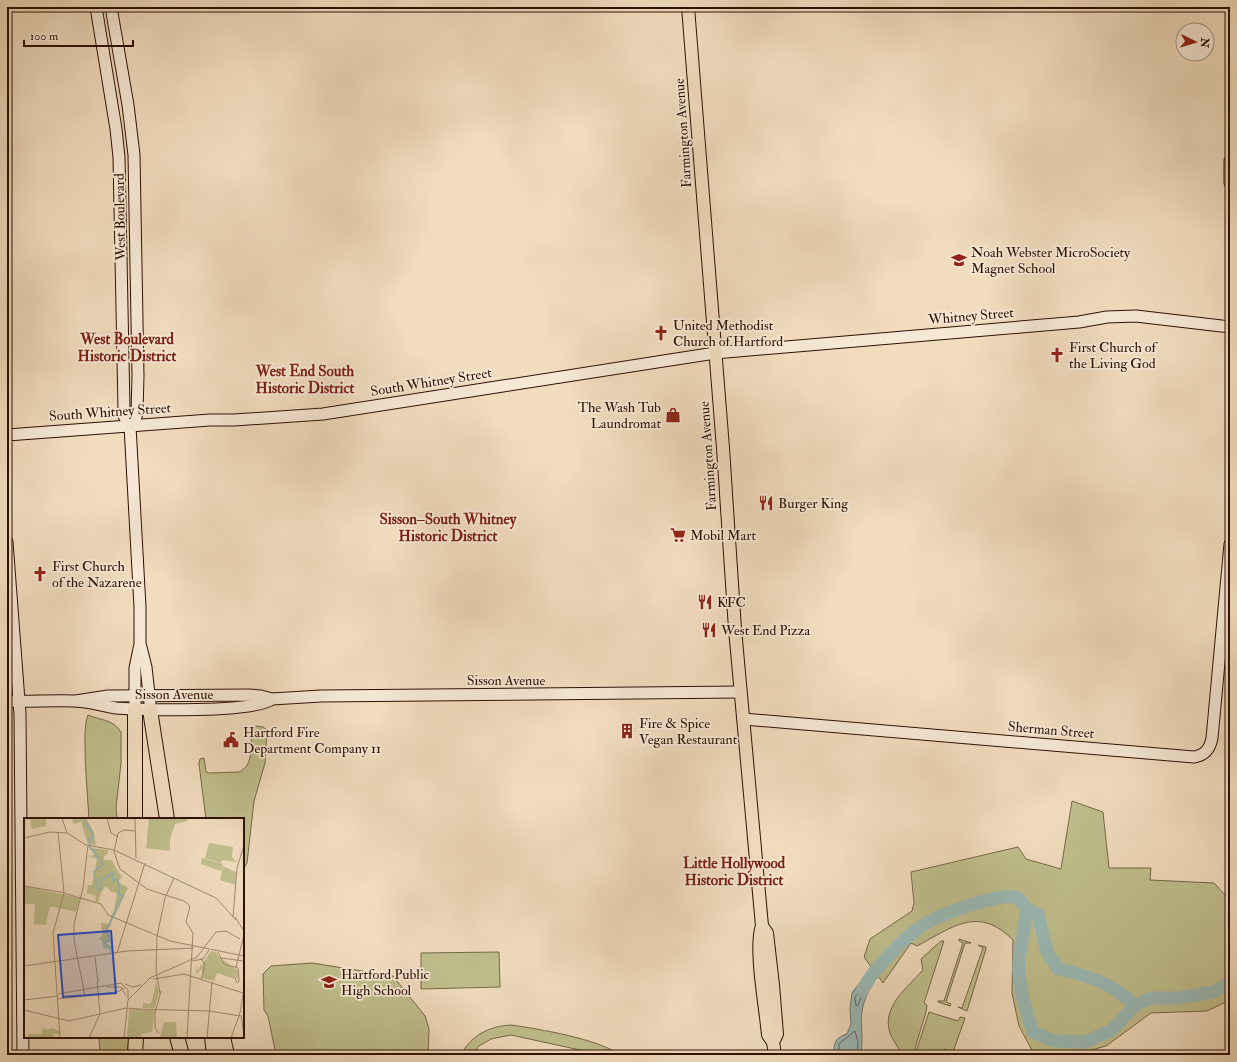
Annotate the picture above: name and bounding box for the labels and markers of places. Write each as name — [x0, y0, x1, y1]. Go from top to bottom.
place label: Noah Webster MicroSociety Magnet School — [971, 244, 1131, 277]
school or university icon: Noah Webster MicroSociety Magnet School — [950, 251, 968, 269]
place label: United Methodist Church of Hartford — [673, 317, 783, 350]
church icon: United Methodist Church of Hartford — [652, 324, 670, 342]
place label: First Church of the Living God — [1069, 339, 1158, 372]
church icon: First Church of the Living God — [1048, 346, 1066, 364]
place label: The Wash Tub Laundromat — [578, 399, 661, 432]
shop icon: The Wash Tub Laundromat — [664, 406, 682, 424]
restaurant icon: Burger King — [757, 494, 775, 512]
place label: Burger King — [778, 495, 849, 512]
supermarket icon: Mobil Mart — [669, 526, 687, 544]
place label: Mobil Mart — [690, 527, 757, 544]
place label: First Church of the Nazarene — [52, 558, 142, 591]
church icon: First Church of the Nazarene — [31, 565, 49, 583]
restaurant icon: KFC — [696, 593, 714, 611]
place label: KFC — [717, 594, 746, 611]
restaurant icon: West End Pizza — [700, 621, 718, 639]
place label: West End Pizza — [720, 622, 811, 639]
place label: Fire & Spice Vegan Restaurant — [639, 715, 738, 748]
building icon: Fire & Spice Vegan Restaurant — [618, 722, 636, 740]
place label: Hartford Fire Department Company 11 — [243, 724, 381, 758]
public building icon: Hartford Fire Department Company 11 — [222, 731, 240, 749]
place label: Hartford Public High School — [341, 966, 430, 999]
school or university icon: Hartford Public High School — [320, 973, 338, 991]

